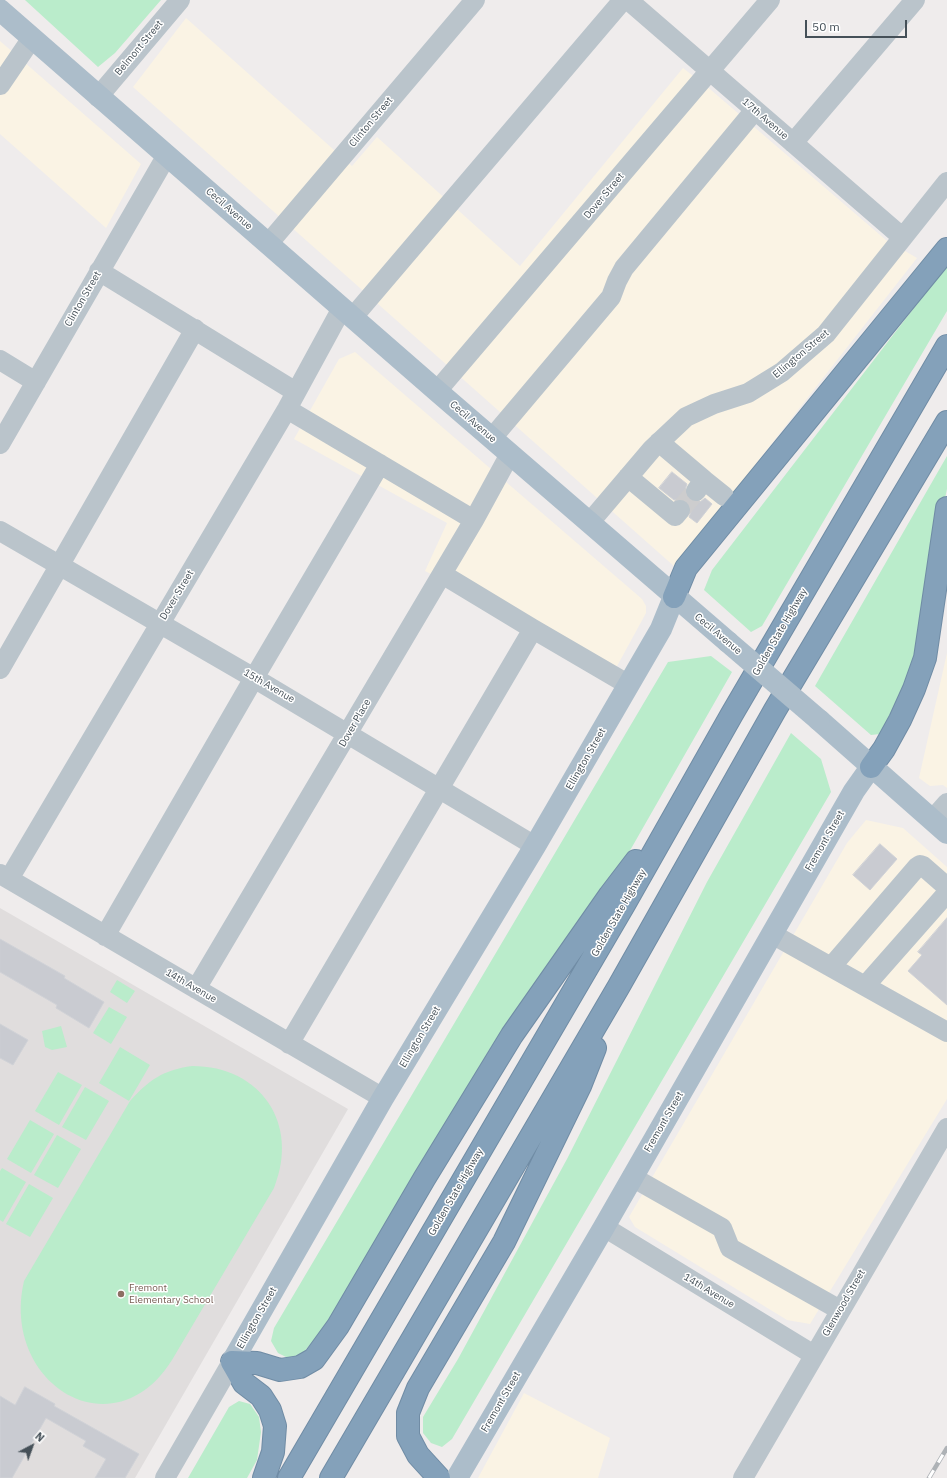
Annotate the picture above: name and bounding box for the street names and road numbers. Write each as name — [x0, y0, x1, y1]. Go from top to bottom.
street label: Belmont Street — [113, 18, 165, 78]
street label: Clinton Street — [347, 95, 395, 149]
street label: 17th Avenue — [740, 96, 790, 142]
street label: Dover Street — [581, 171, 627, 221]
street label: Cecil Avenue — [203, 186, 255, 232]
street label: Clinton Street — [62, 269, 104, 329]
street label: Ellington Street — [771, 327, 831, 381]
street label: Cecil Avenue — [447, 399, 499, 445]
street label: Dover Street — [157, 568, 197, 622]
street label: Golden State Highway — [750, 586, 810, 678]
street label: Cecil Avenue — [692, 611, 744, 657]
street label: 15th Avenue — [241, 667, 297, 705]
street label: Dover Place — [337, 697, 373, 749]
street label: Ellington Street — [563, 726, 609, 792]
street label: Fremont Street — [803, 809, 847, 873]
street label: Golden State Highway — [589, 867, 649, 959]
street label: 14th Avenue — [163, 967, 219, 1005]
street label: Ellington Street — [397, 1004, 443, 1070]
street label: Fremont Street — [642, 1090, 686, 1154]
street label: Golden State Highway — [426, 1146, 486, 1238]
street label: Glenwood Street — [820, 1267, 868, 1339]
street label: 14th Avenue — [682, 1271, 736, 1311]
street label: Ellington Street — [234, 1285, 280, 1351]
street label: Fremont Street — [479, 1370, 523, 1434]

